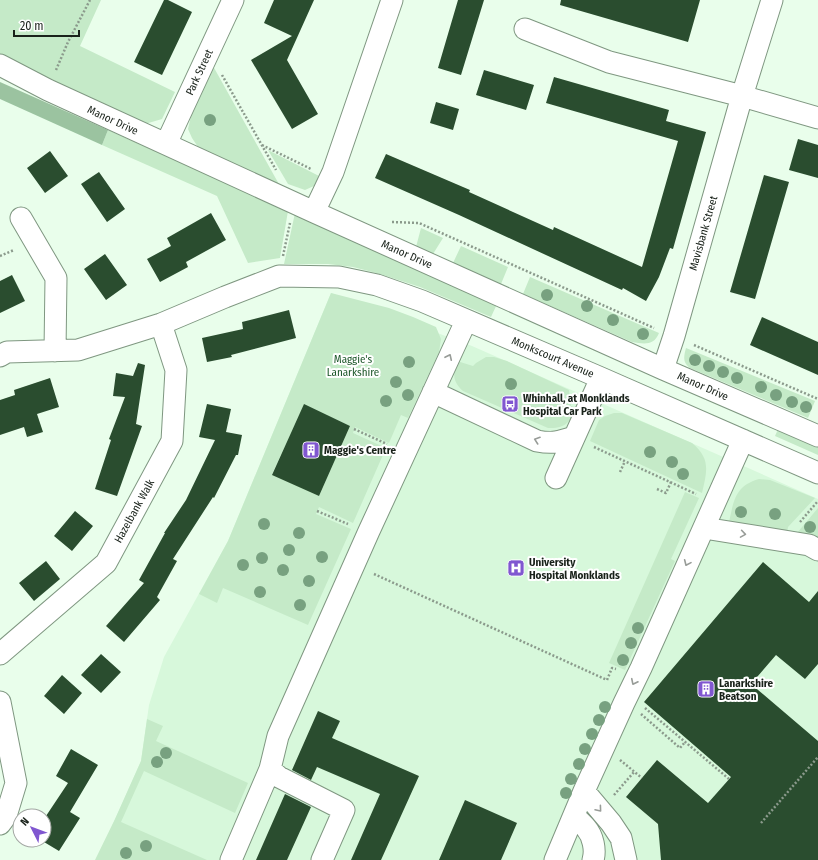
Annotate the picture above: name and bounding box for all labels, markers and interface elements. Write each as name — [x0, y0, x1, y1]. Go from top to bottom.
scale bar — [14, 12, 79, 38]
text: 20 m — [20, 19, 44, 33]
street label: Park Street — [183, 47, 216, 97]
street label: Manor Drive — [85, 103, 140, 138]
street label: Mavisbank Street — [687, 194, 720, 272]
street label: Manor Drive — [379, 237, 434, 271]
street label: Monkscourt Avenue — [510, 334, 596, 381]
park label: Maggie's Lanarkshire — [327, 353, 379, 379]
one-way arrow — [444, 353, 452, 361]
street label: Manor Drive — [675, 369, 730, 403]
place label: Whinhall, at Monklands Hospital Car Park — [523, 392, 630, 418]
bus stop icon: Whinhall, at Monklands Hospital Car Park — [500, 394, 520, 414]
one-way arrow — [533, 436, 540, 445]
building icon: Maggie's Centre — [301, 440, 321, 460]
place label: Maggie's Centre — [324, 444, 396, 457]
street label: Hazelbank Walk — [112, 476, 158, 545]
one-way arrow — [739, 529, 746, 538]
place label: University Hospital Monklands — [529, 556, 620, 582]
hospital icon: University Hospital Monklands — [506, 558, 526, 578]
one-way arrow — [684, 559, 692, 566]
one-way arrow — [631, 677, 639, 685]
place label: Lanarkshire Beatson — [719, 677, 773, 703]
building icon: Lanarkshire Beatson — [696, 679, 716, 699]
one-way arrow — [595, 805, 602, 812]
north arrow — [12, 808, 52, 848]
text: N — [18, 815, 32, 828]

